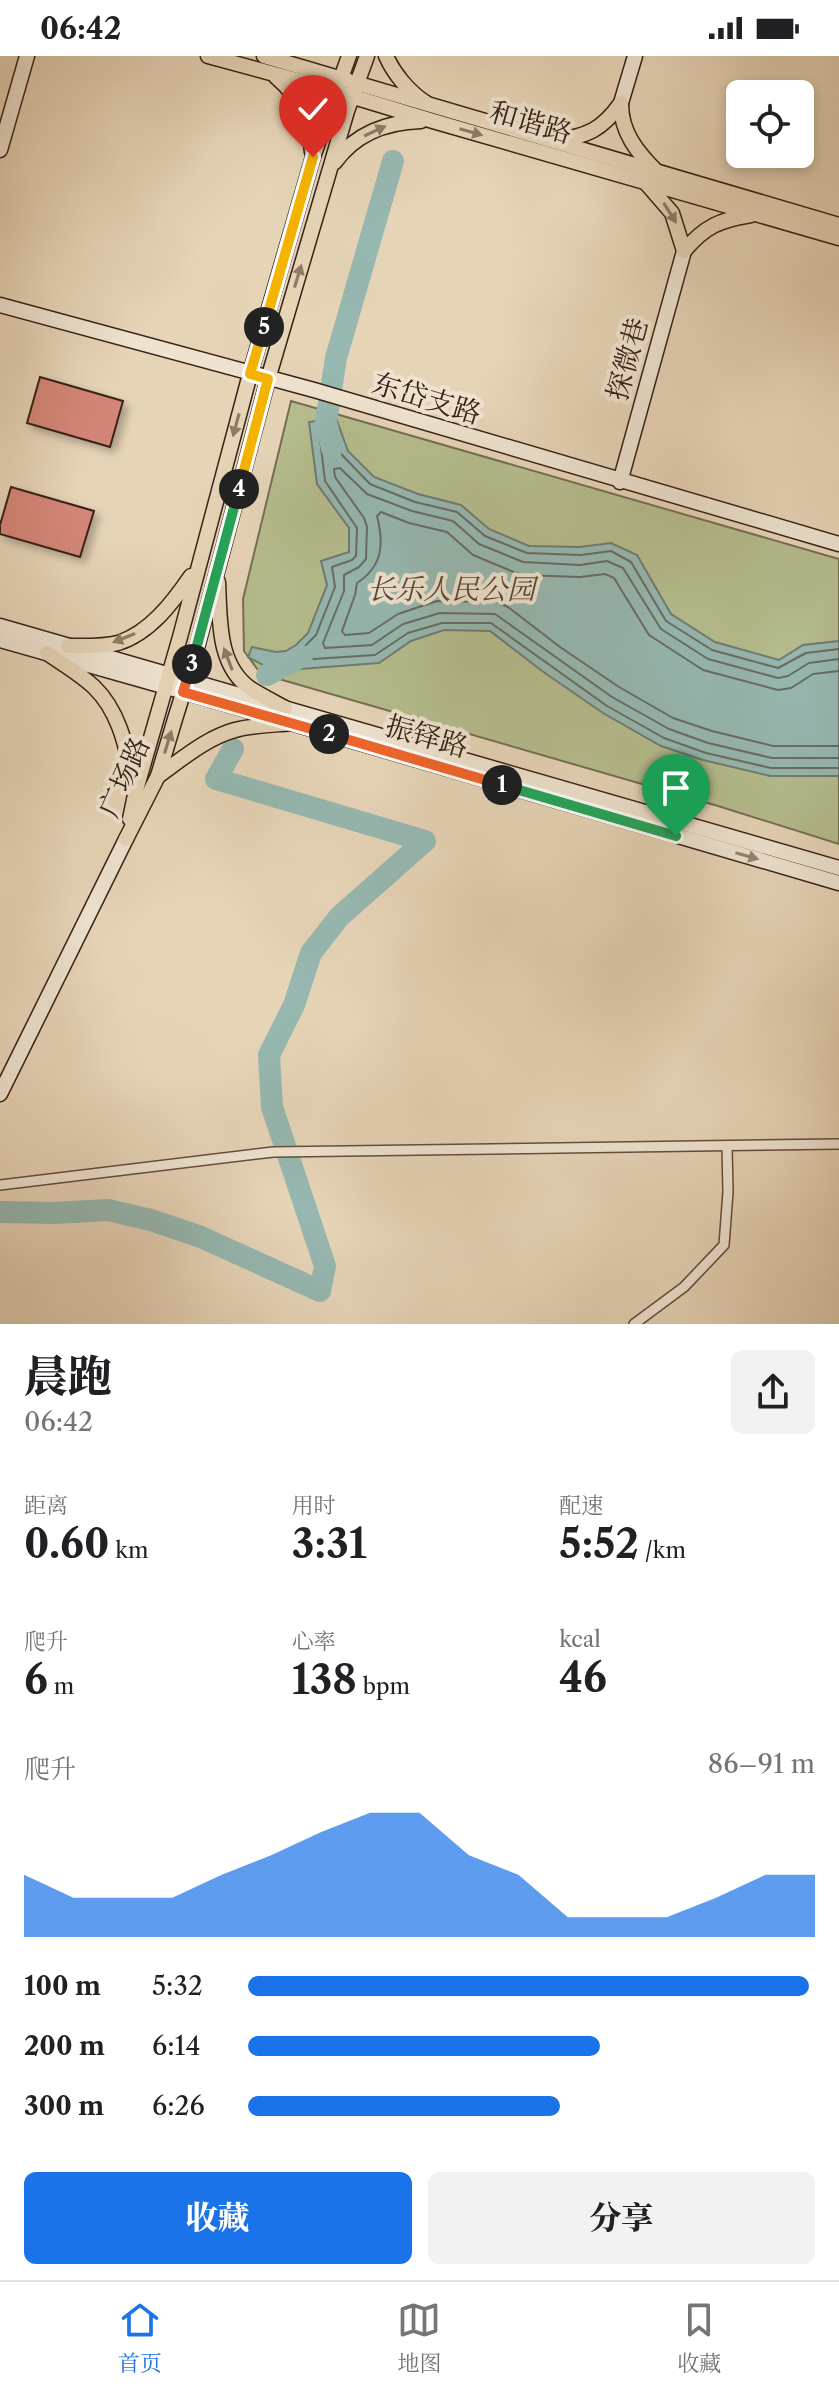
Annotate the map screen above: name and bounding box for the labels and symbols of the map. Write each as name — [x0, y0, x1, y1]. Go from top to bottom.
pin — [279, 75, 347, 157]
street label: 和谐路 — [486, 94, 576, 150]
one-way arrow — [363, 124, 386, 138]
one-way arrow — [460, 126, 484, 139]
one-way arrow — [662, 202, 676, 224]
one-way arrow — [292, 263, 305, 287]
pin: 5 — [244, 307, 284, 347]
street label: 探微巷 — [600, 314, 654, 404]
street label: 东岱支路 — [368, 365, 486, 431]
one-way arrow — [230, 413, 242, 438]
pin: 4 — [219, 469, 259, 509]
park label: 长乐人民公园 — [367, 572, 539, 606]
one-way arrow — [112, 632, 136, 645]
pin: 3 — [172, 644, 212, 684]
one-way arrow — [221, 647, 234, 671]
street label: 振铎路 — [382, 708, 472, 764]
pin: 2 — [309, 714, 349, 754]
one-way arrow — [162, 729, 175, 753]
street label: 广场路 — [91, 732, 157, 822]
pin — [642, 754, 710, 836]
pin: 1 — [482, 765, 522, 805]
one-way arrow — [735, 851, 760, 863]

